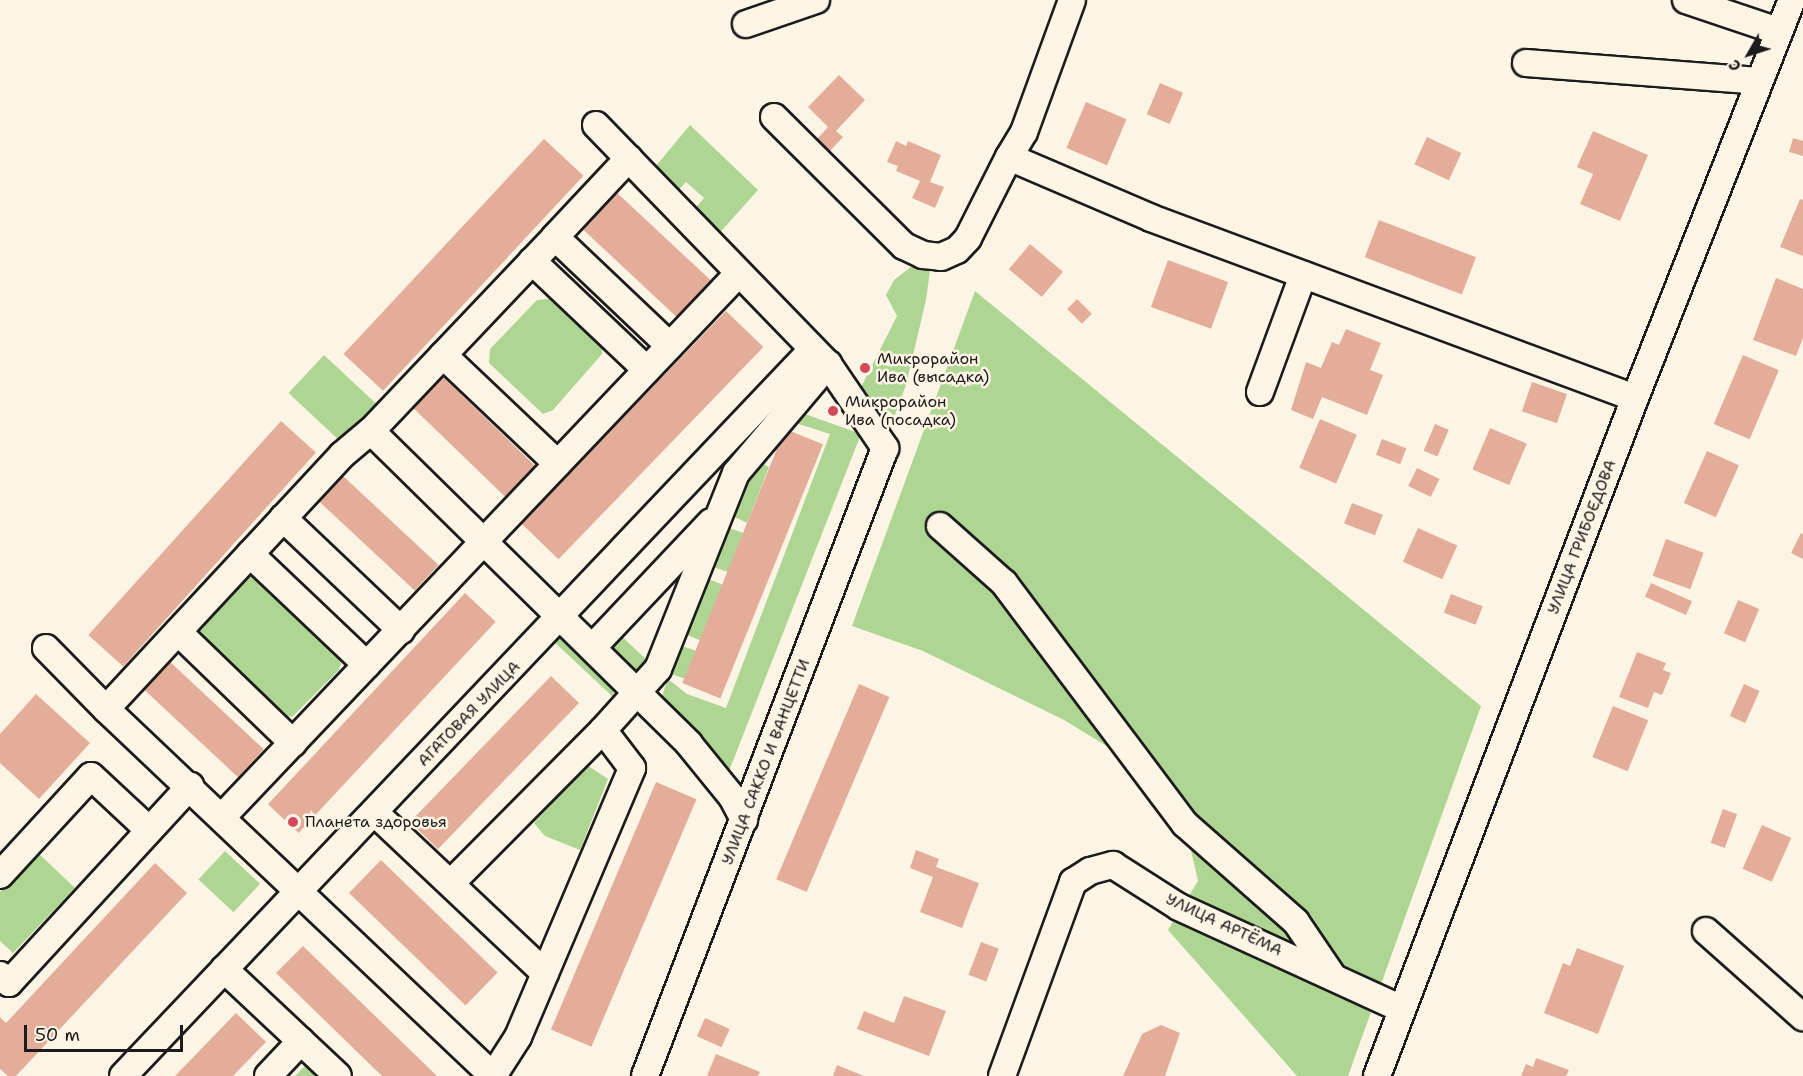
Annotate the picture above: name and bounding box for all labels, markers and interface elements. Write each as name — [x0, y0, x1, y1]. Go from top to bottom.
north arrow — [1719, 24, 1779, 84]
text: С — [1723, 55, 1746, 76]
place label: Микрорайон Ива (высадка) — [877, 349, 989, 387]
marker: Микрорайон Ива (высадка) — [858, 361, 872, 375]
place label: Микрорайон Ива (посадка) — [845, 392, 956, 430]
marker: Микрорайон Ива (посадка) — [826, 404, 840, 418]
street label: УЛИЦА ГРИБОЕДОВА — [1544, 457, 1620, 617]
street label: УЛИЦА САККО И ВАНЦЕТТИ — [718, 656, 814, 868]
street label: АГАТОВАЯ УЛИЦА — [414, 657, 524, 771]
place label: Планета здоровья — [305, 812, 447, 832]
marker: Планета здоровья — [286, 815, 300, 829]
street label: УЛИЦА АРТЁМА — [1163, 890, 1285, 960]
scale bar — [27, 1013, 186, 1051]
text: 50 m — [35, 1023, 80, 1047]

